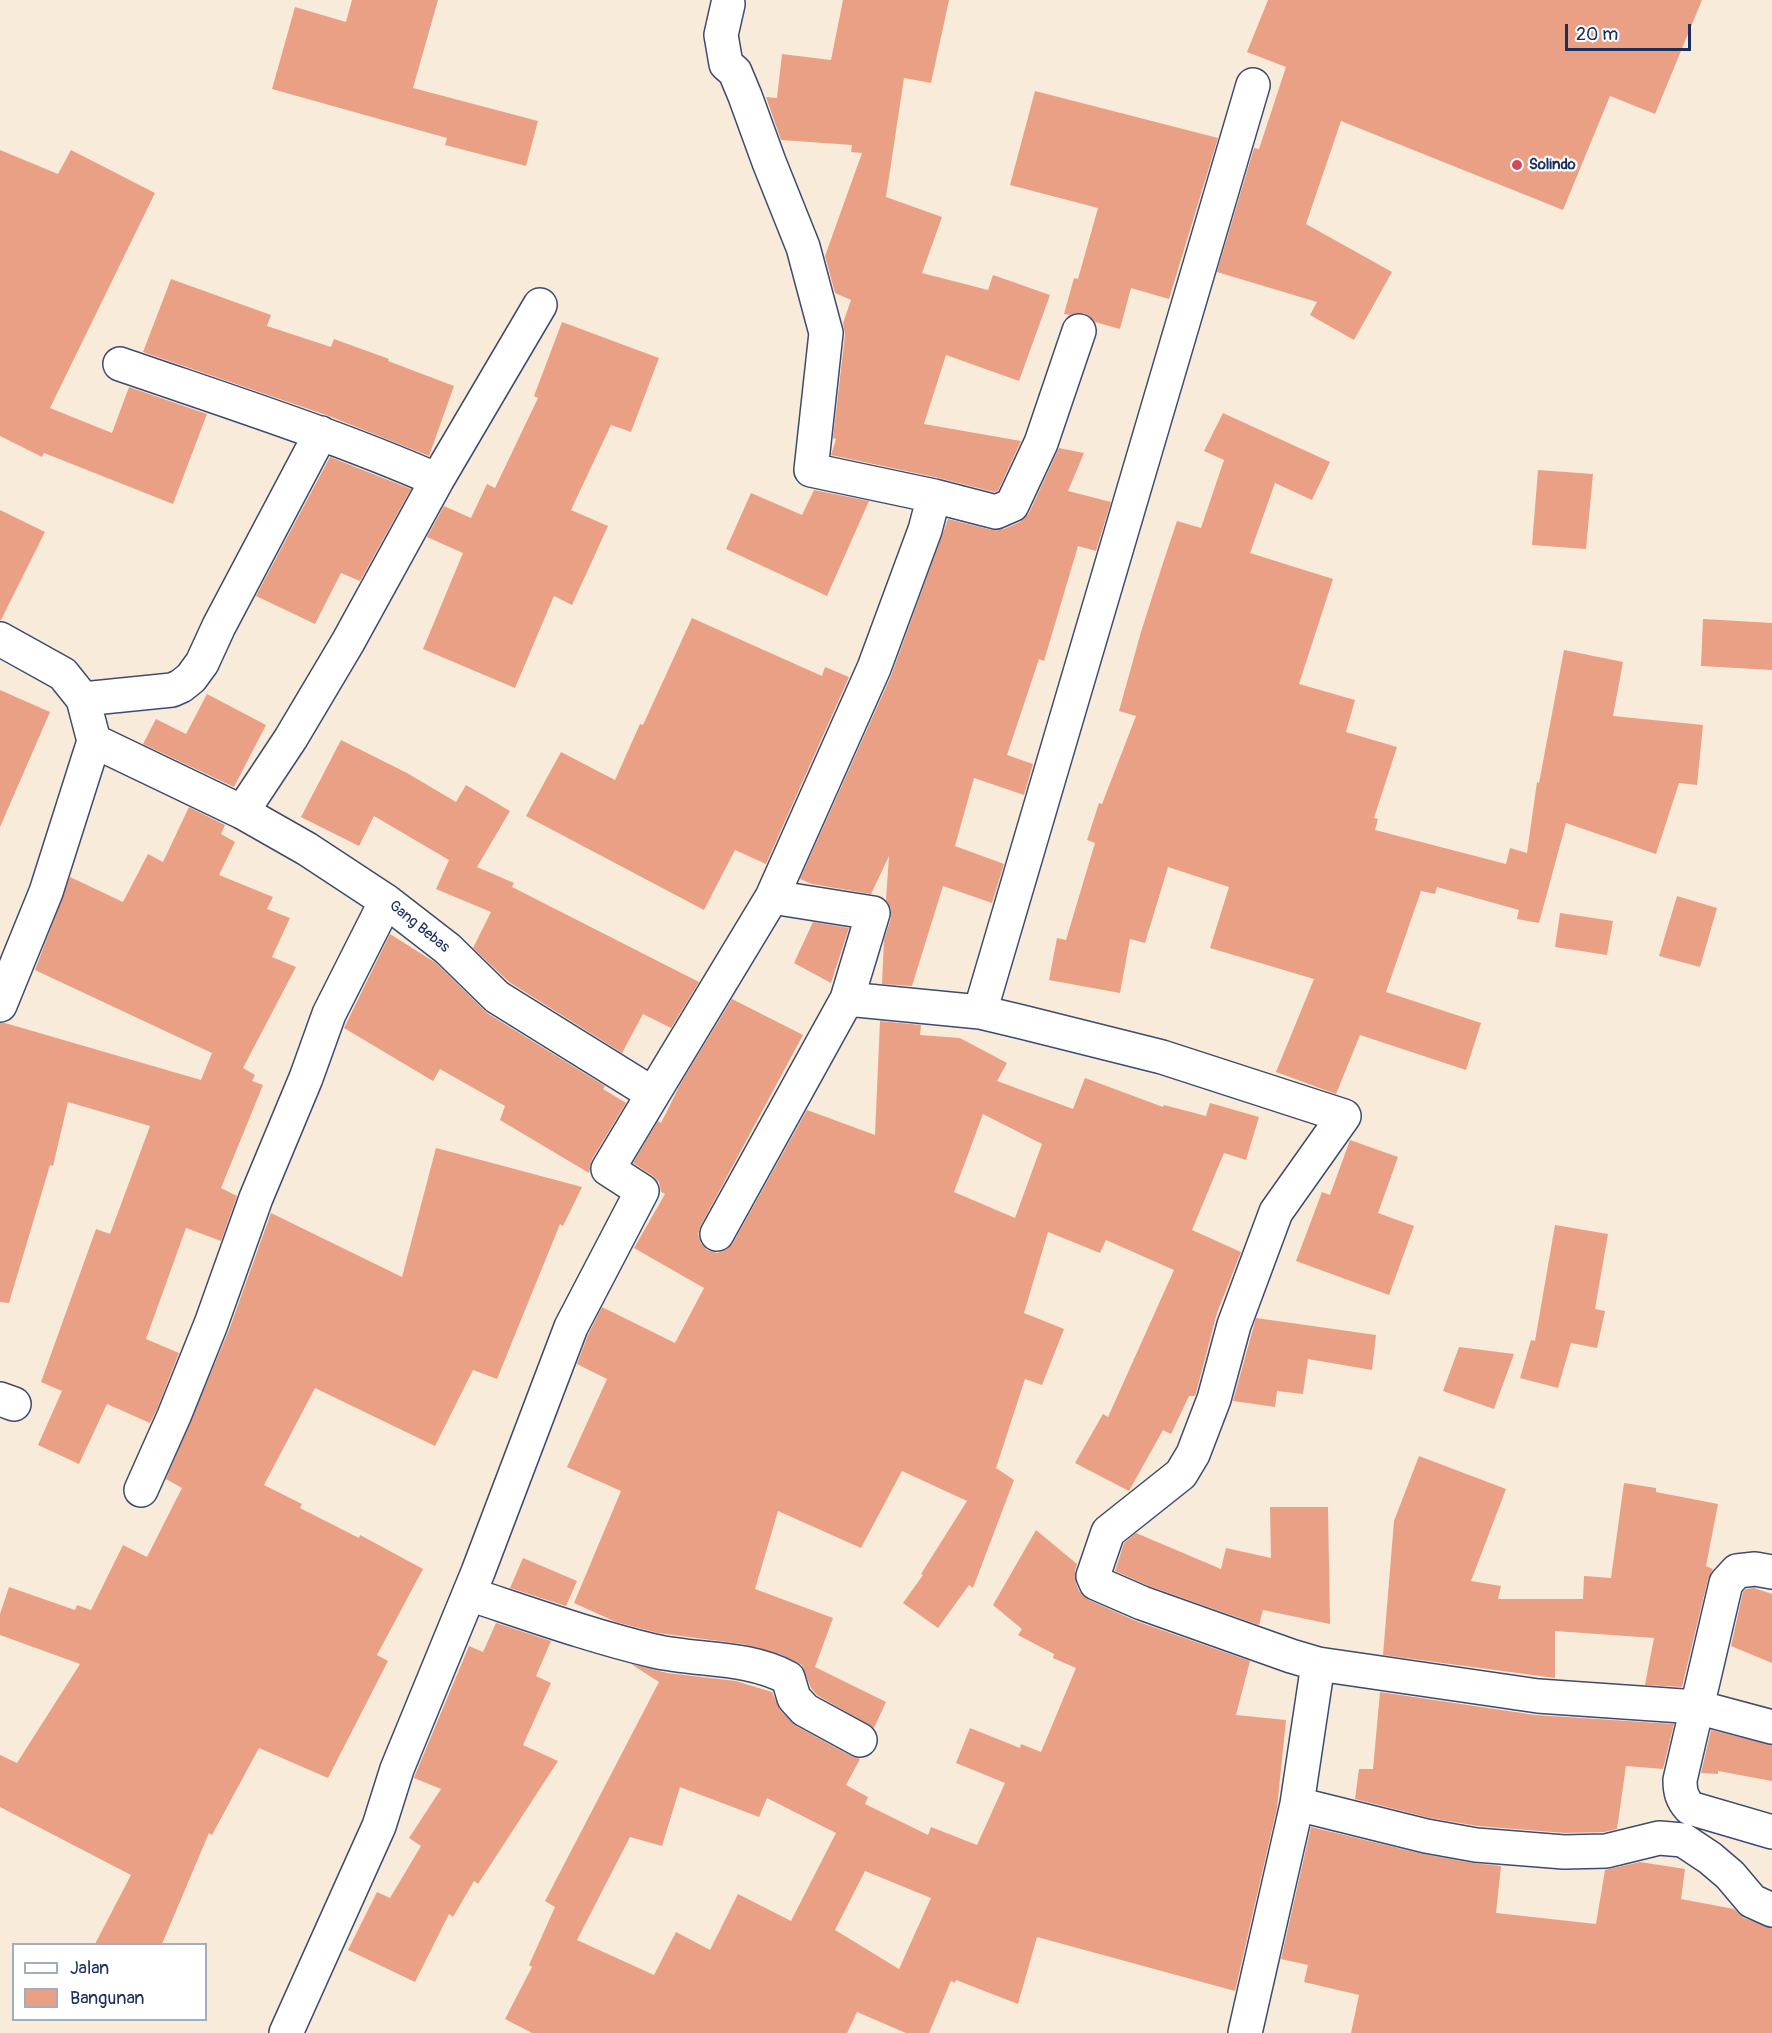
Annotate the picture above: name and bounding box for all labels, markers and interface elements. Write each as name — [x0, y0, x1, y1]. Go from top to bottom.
scale bar — [1568, 12, 1694, 50]
text: 20 m — [1576, 23, 1618, 46]
place label: Solindo — [1529, 156, 1575, 174]
marker: Solindo — [1510, 158, 1524, 172]
street label: Gang Bebas — [385, 897, 453, 957]
legend — [12, 1943, 207, 2021]
text: Jalan — [70, 1957, 109, 1980]
text: Bangunan — [70, 1987, 145, 2010]

